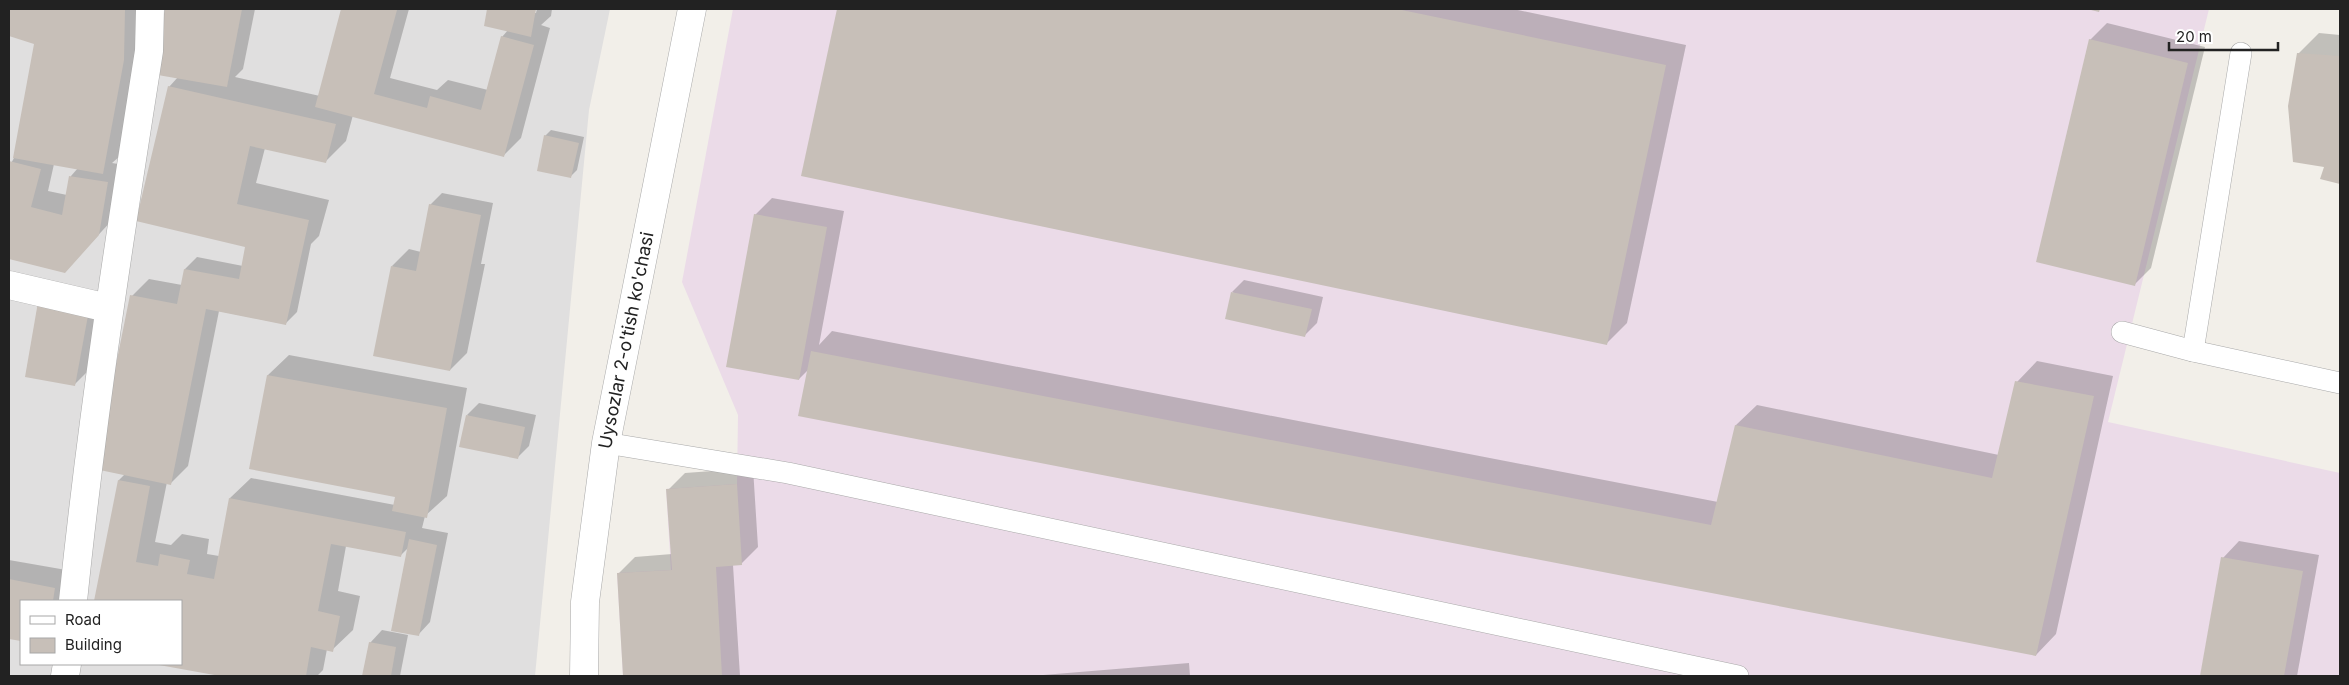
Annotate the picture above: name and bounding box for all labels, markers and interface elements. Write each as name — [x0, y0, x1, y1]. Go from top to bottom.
scale bar — [2169, 20, 2278, 52]
text: 20 m — [2176, 27, 2212, 46]
street label: Uysozlar 2-o'tish ko'chasi — [594, 230, 658, 451]
legend — [20, 600, 182, 665]
text: Road — [65, 610, 101, 629]
text: Building — [65, 635, 122, 654]

